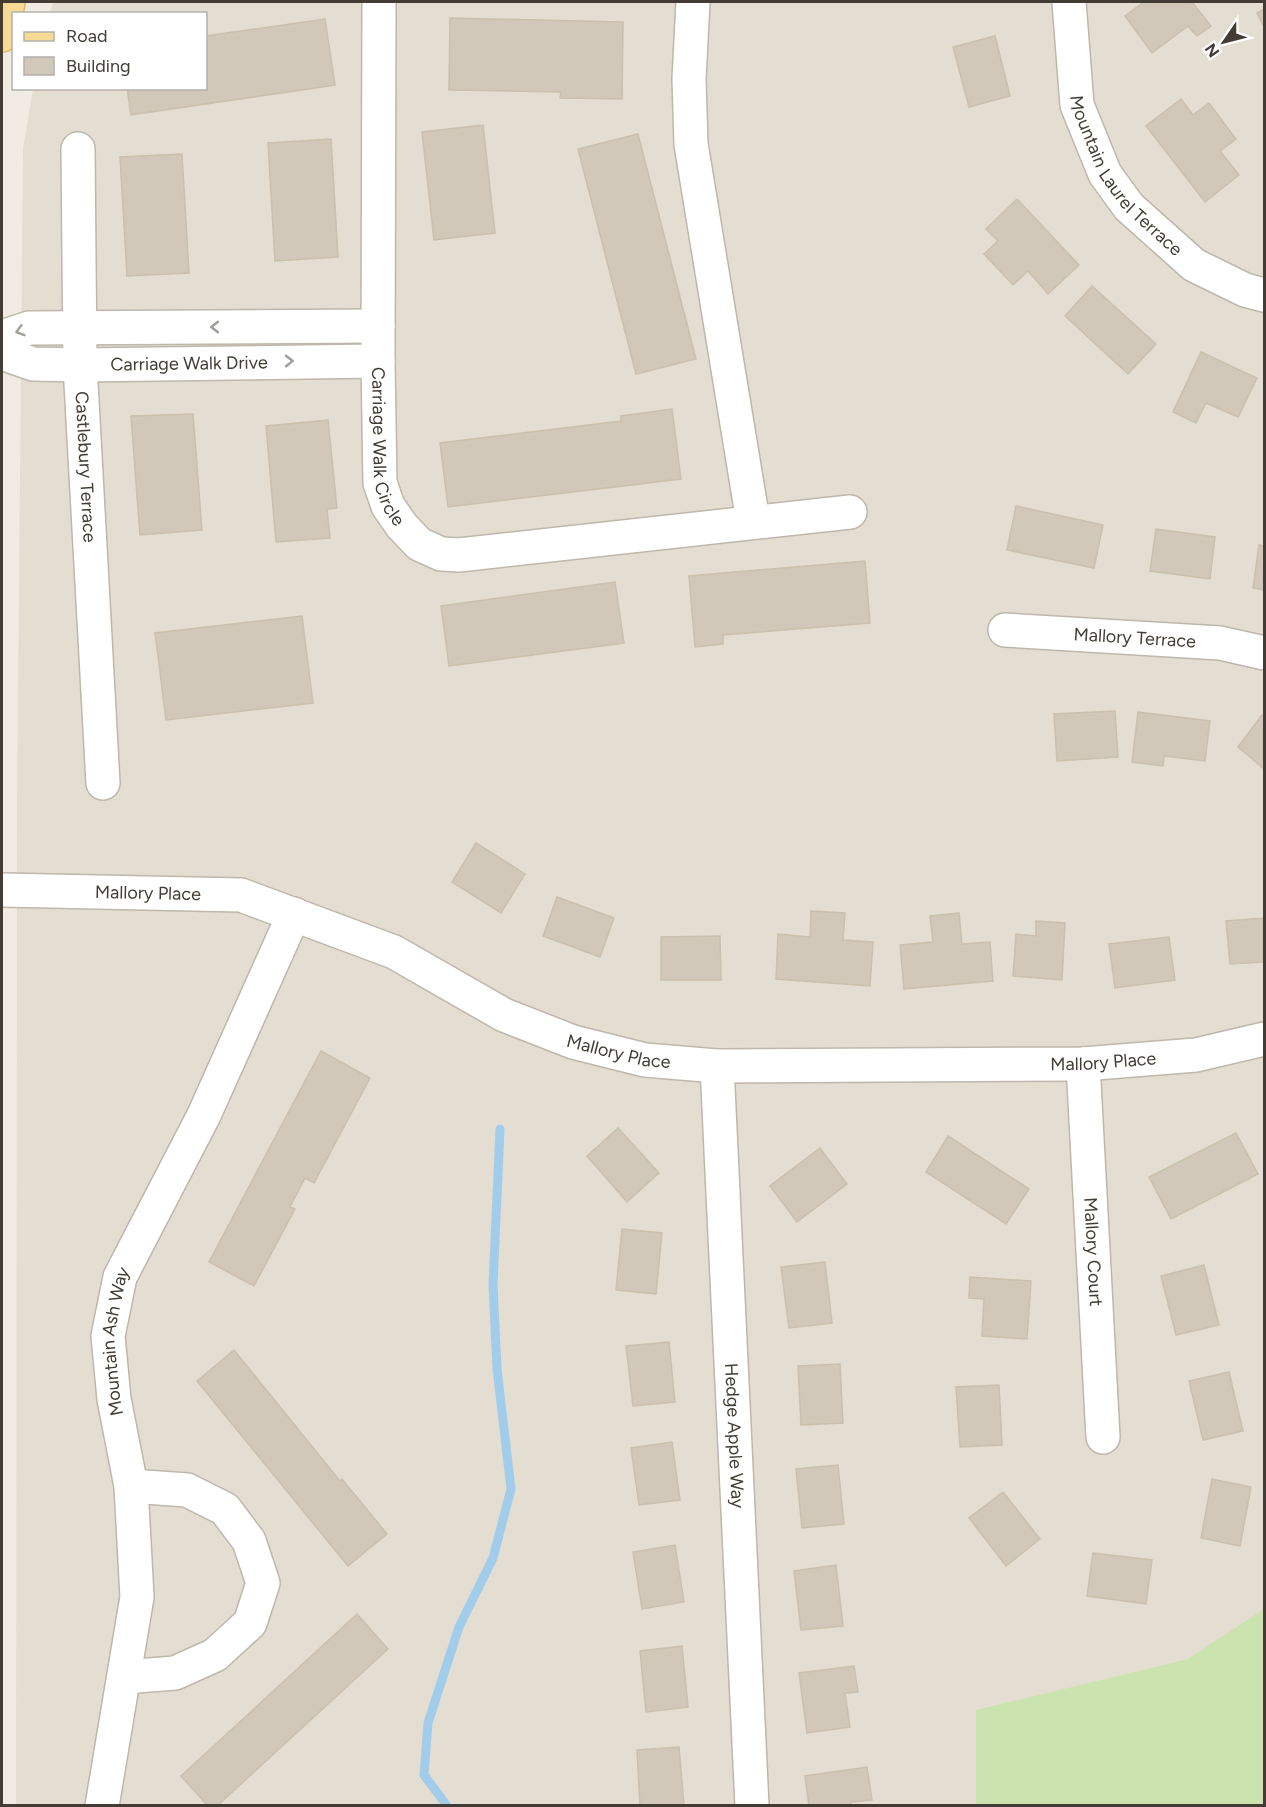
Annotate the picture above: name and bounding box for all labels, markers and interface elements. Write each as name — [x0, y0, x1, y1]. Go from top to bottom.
legend — [12, 12, 207, 90]
north arrow — [1194, 12, 1254, 72]
text: Road — [66, 25, 107, 47]
text: N — [1201, 40, 1223, 61]
text: Building — [66, 55, 131, 77]
street label: Mountain Laurel Terrace — [1065, 94, 1187, 261]
one-way arrow — [210, 321, 219, 334]
one-way arrow — [15, 324, 26, 336]
street label: Carriage Walk Drive — [110, 351, 268, 376]
one-way arrow — [285, 355, 294, 367]
street label: Carriage Walk Circle — [367, 367, 410, 530]
street label: Castlebury Terrace — [70, 391, 101, 543]
street label: Mallory Terrace — [1073, 623, 1197, 653]
street label: Mallory Place — [95, 881, 201, 905]
street label: Mallory Place — [564, 1030, 672, 1073]
street label: Mallory Place — [1050, 1047, 1157, 1075]
street label: Mallory Court — [1079, 1197, 1107, 1307]
street label: Mountain Ash Way — [97, 1263, 135, 1418]
street label: Hedge Apple Way — [720, 1362, 749, 1509]

